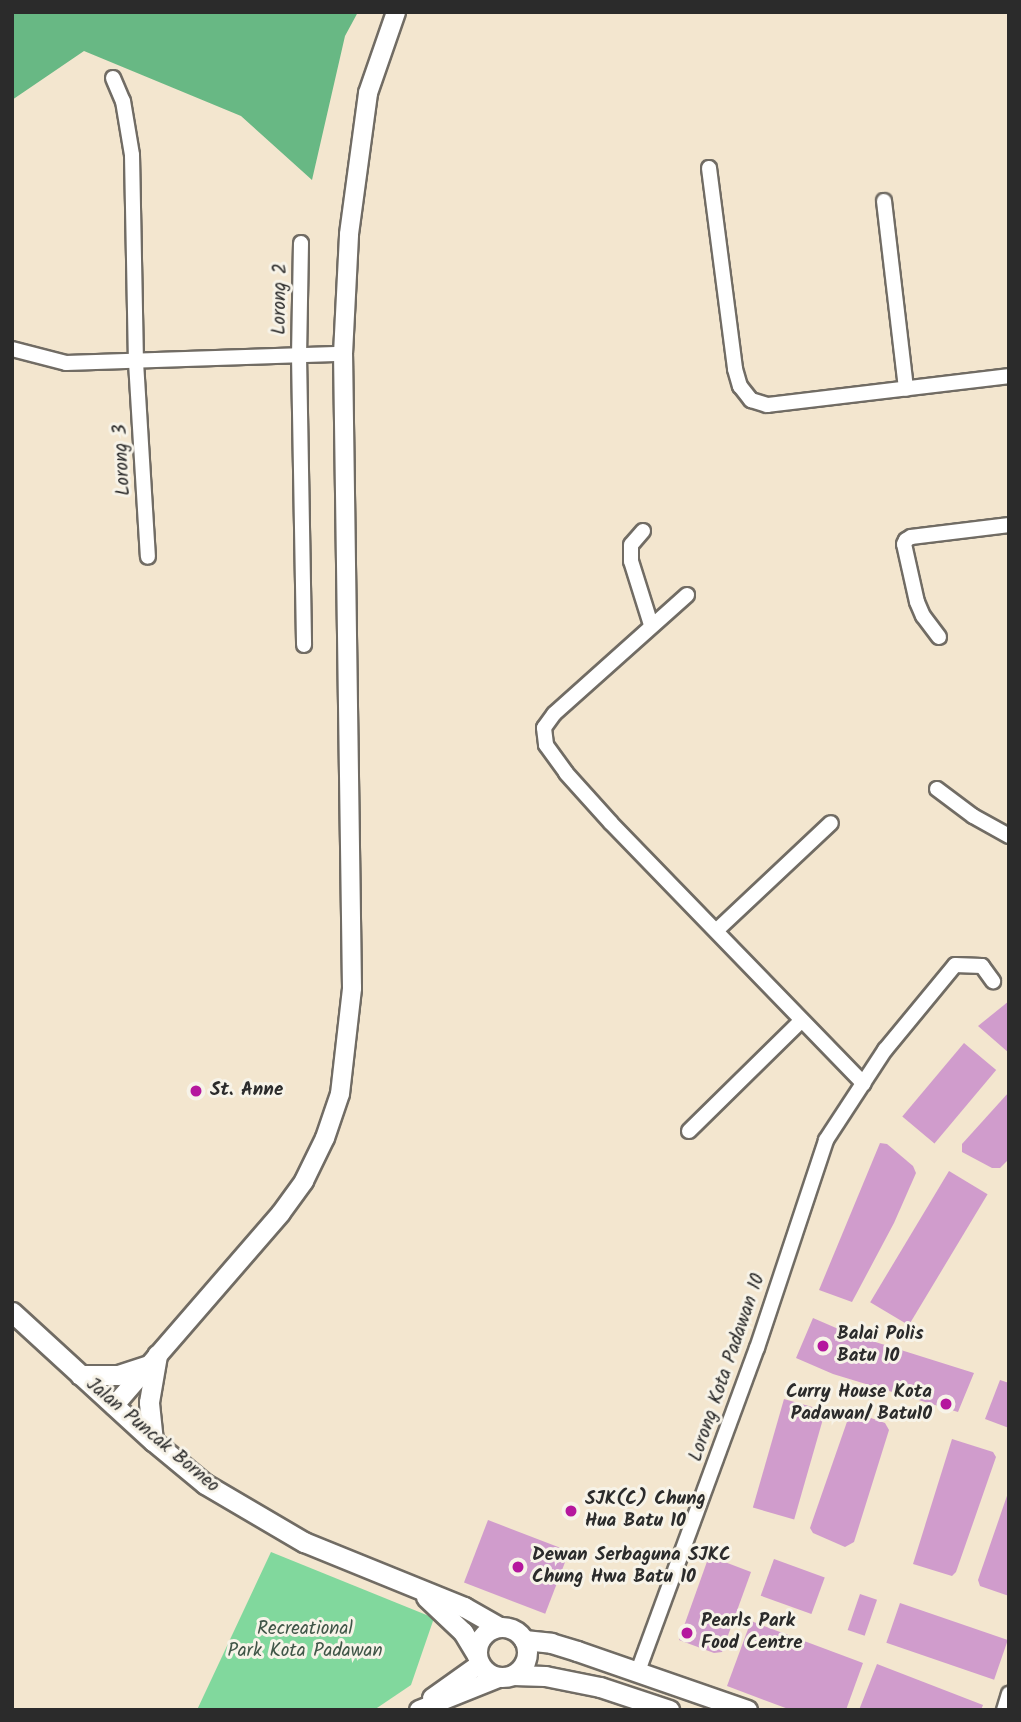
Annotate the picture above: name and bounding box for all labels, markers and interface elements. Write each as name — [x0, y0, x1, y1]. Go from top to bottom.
street label: Lorong 2 — [269, 263, 293, 335]
street label: Lorong 3 — [110, 424, 136, 496]
place label: St. Anne — [210, 1080, 283, 1102]
marker: St. Anne — [188, 1083, 204, 1099]
street label: Lorong Kota Padawan 10 — [685, 1271, 771, 1465]
place label: Balai Polis Batu 10 — [837, 1324, 924, 1368]
marker: Balai Polis Batu 10 — [815, 1338, 831, 1354]
street label: Jalan Puncak Borneo — [81, 1374, 223, 1498]
place label: Curry House Kota Padawan/ Batu10 — [786, 1382, 932, 1426]
marker: Curry House Kota Padawan/ Batu10 — [938, 1396, 954, 1412]
place label: SJK(C) Chung Hua Batu 10 — [585, 1489, 706, 1533]
marker: SJK(C) Chung Hua Batu 10 — [563, 1503, 579, 1519]
place label: Dewan Serbaguna SJKC Chung Hwa Batu 10 — [532, 1545, 731, 1589]
marker: Dewan Serbaguna SJKC Chung Hwa Batu 10 — [510, 1559, 526, 1575]
place label: Pearls Park Food Centre — [701, 1611, 802, 1655]
park label: Recreational Park Kota Padawan — [227, 1619, 383, 1663]
marker: Pearls Park Food Centre — [679, 1625, 695, 1641]

